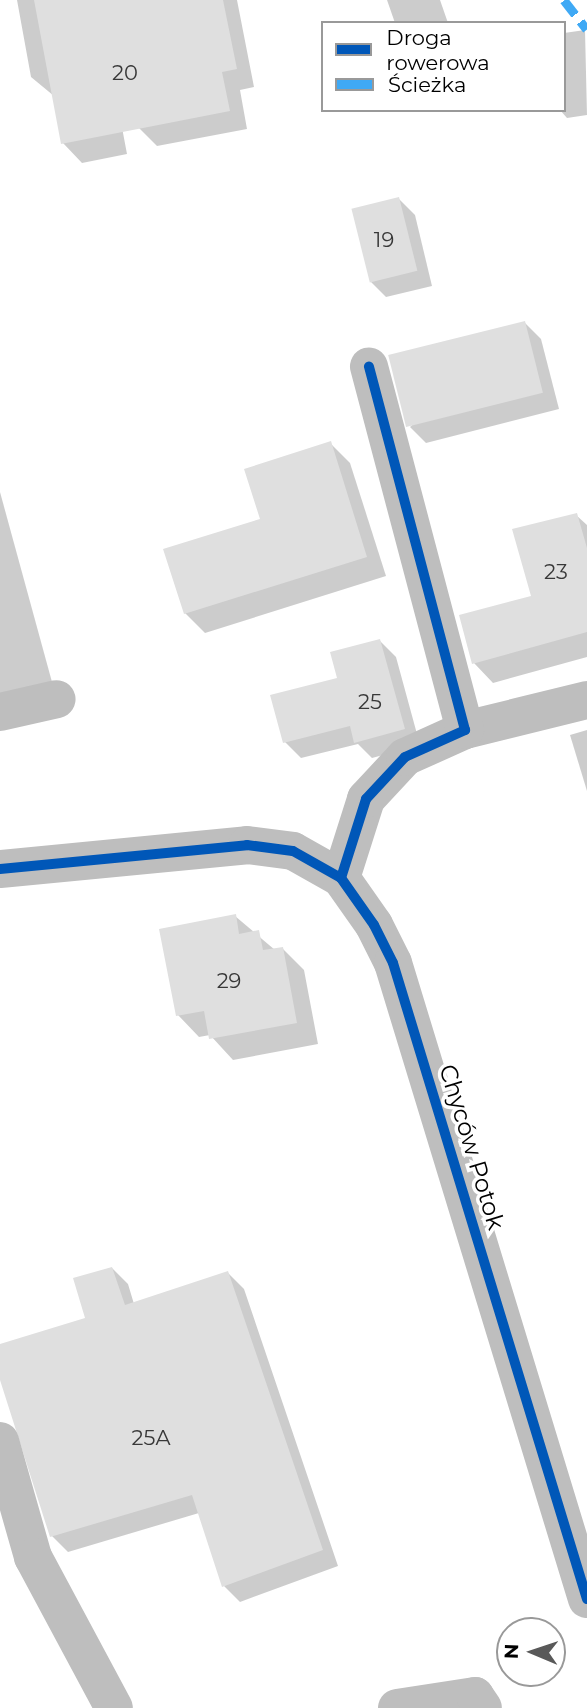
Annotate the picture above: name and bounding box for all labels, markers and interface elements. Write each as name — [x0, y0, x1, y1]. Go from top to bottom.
legend — [321, 21, 566, 112]
text: Droga rowerowa — [386, 25, 490, 75]
house number: 20 — [112, 60, 138, 86]
text: Ścieżka — [388, 72, 466, 97]
house number: 19 — [374, 227, 394, 253]
house number: 23 — [544, 559, 568, 585]
house number: 25 — [358, 689, 382, 715]
house number: 29 — [217, 968, 241, 994]
street label: Chyców Potok — [433, 1061, 511, 1233]
house number: 25A — [132, 1425, 170, 1451]
north arrow — [496, 1617, 566, 1687]
text: N — [500, 1643, 523, 1659]

